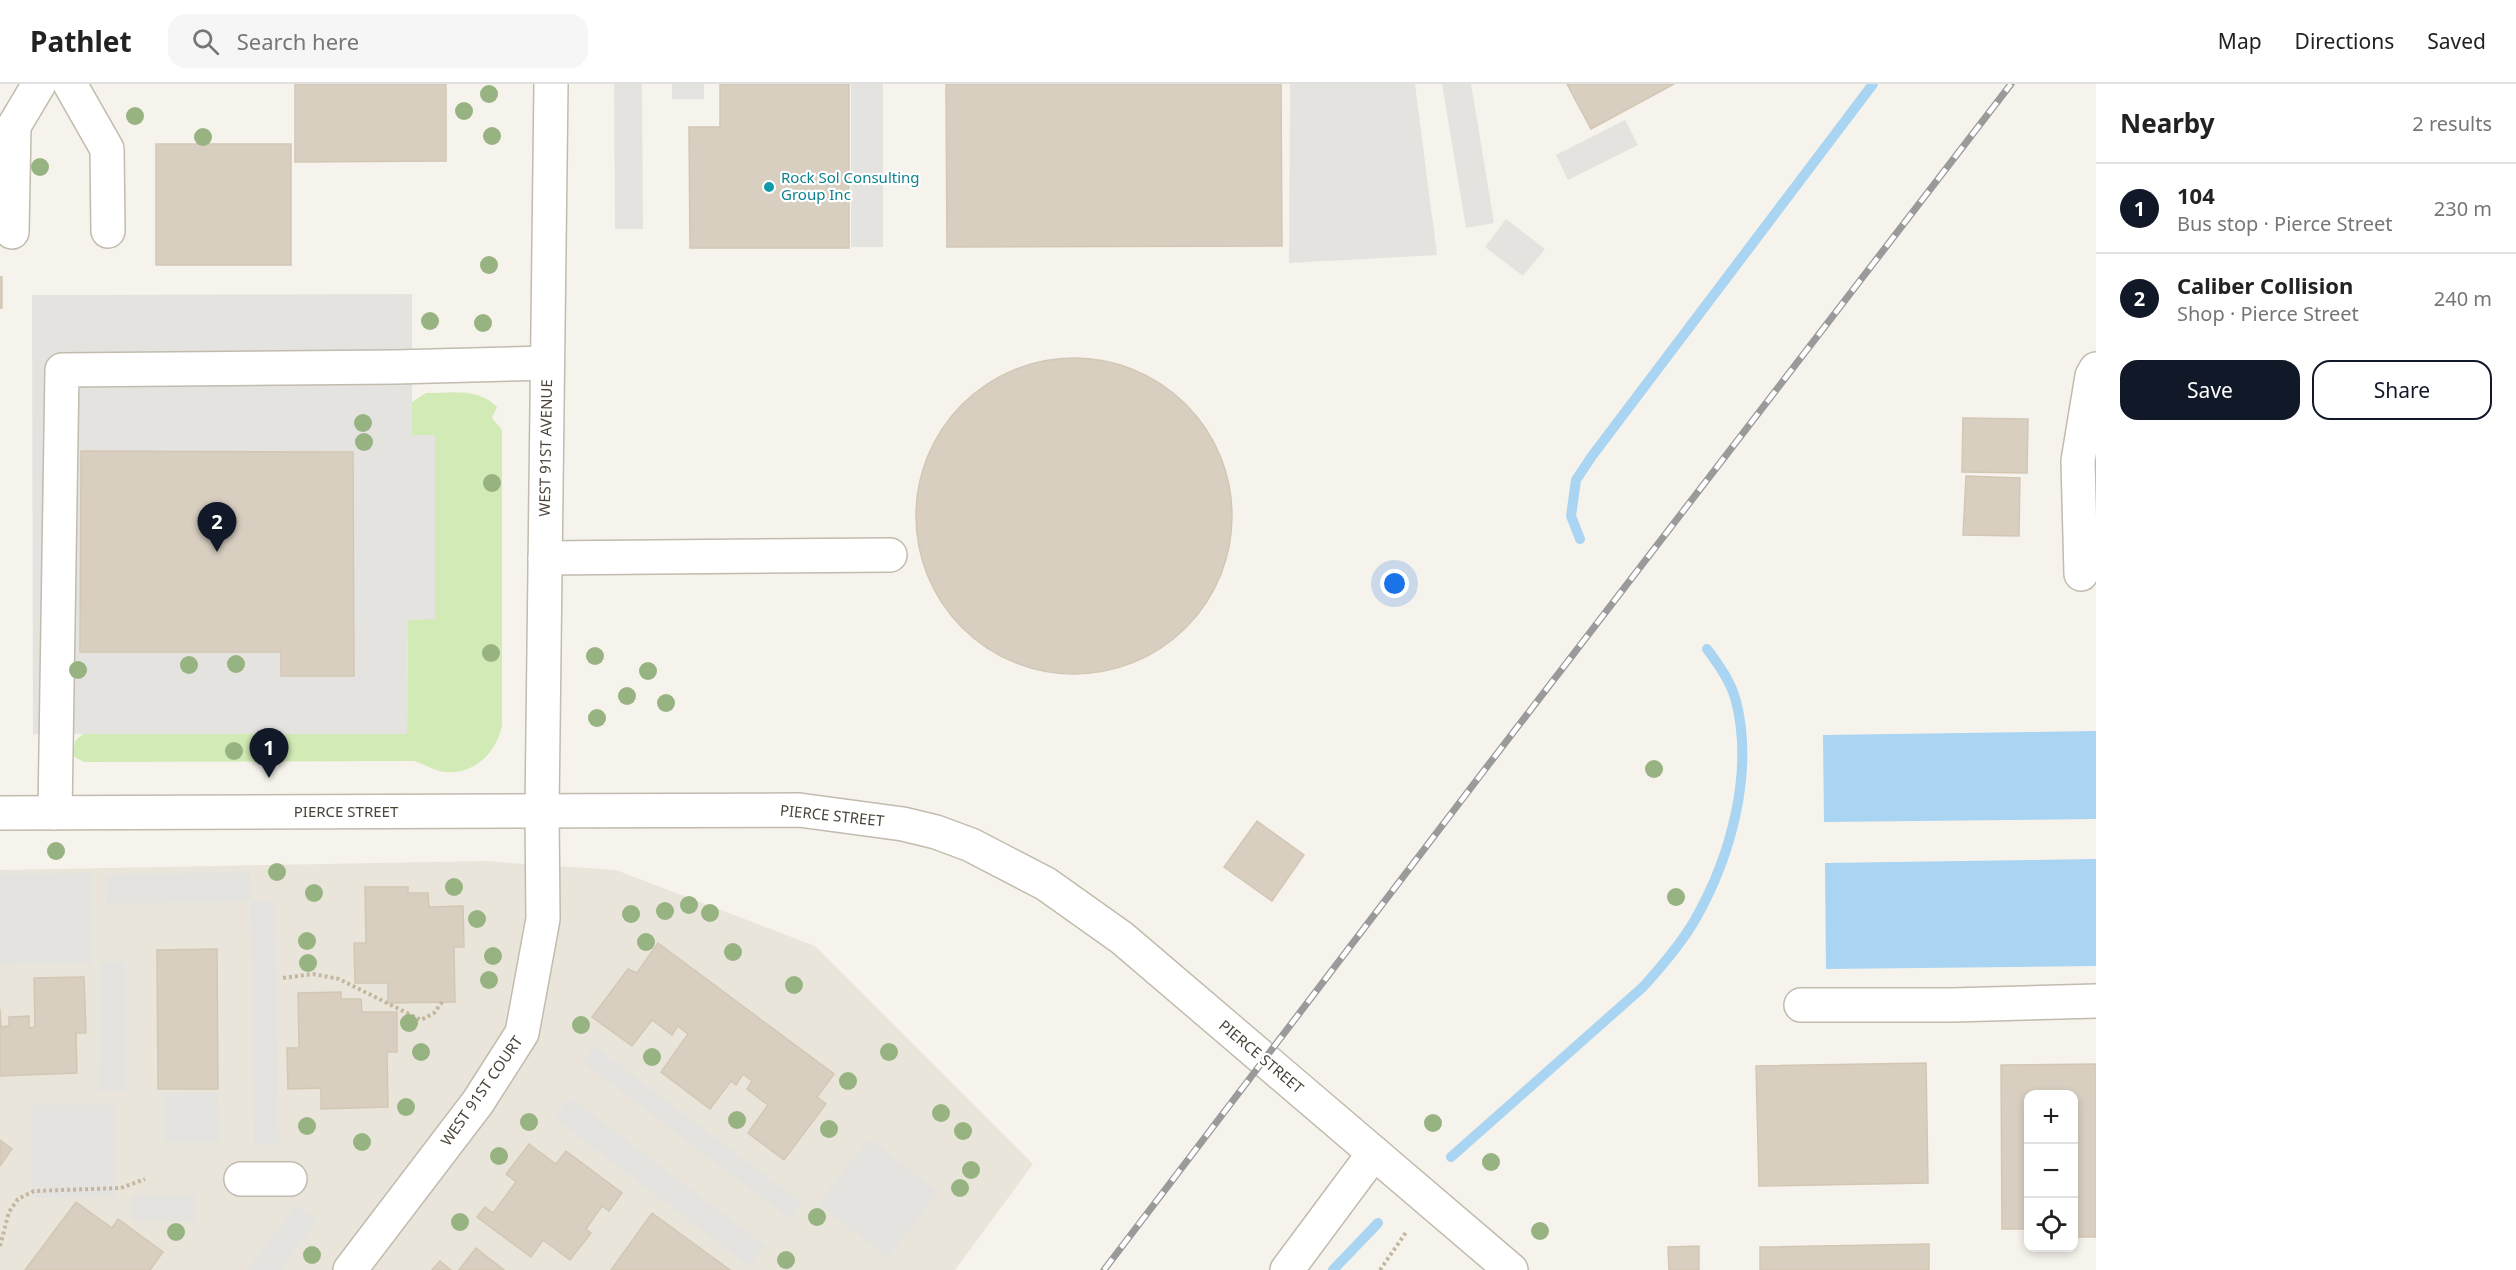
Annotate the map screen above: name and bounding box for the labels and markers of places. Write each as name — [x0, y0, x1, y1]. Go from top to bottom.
place label: Rock Sol Consulting Group Inc — [781, 167, 920, 204]
marker: Rock Sol Consulting Group Inc — [762, 180, 776, 194]
pin: 2 — [198, 502, 236, 552]
pin: 1 — [250, 728, 288, 778]

